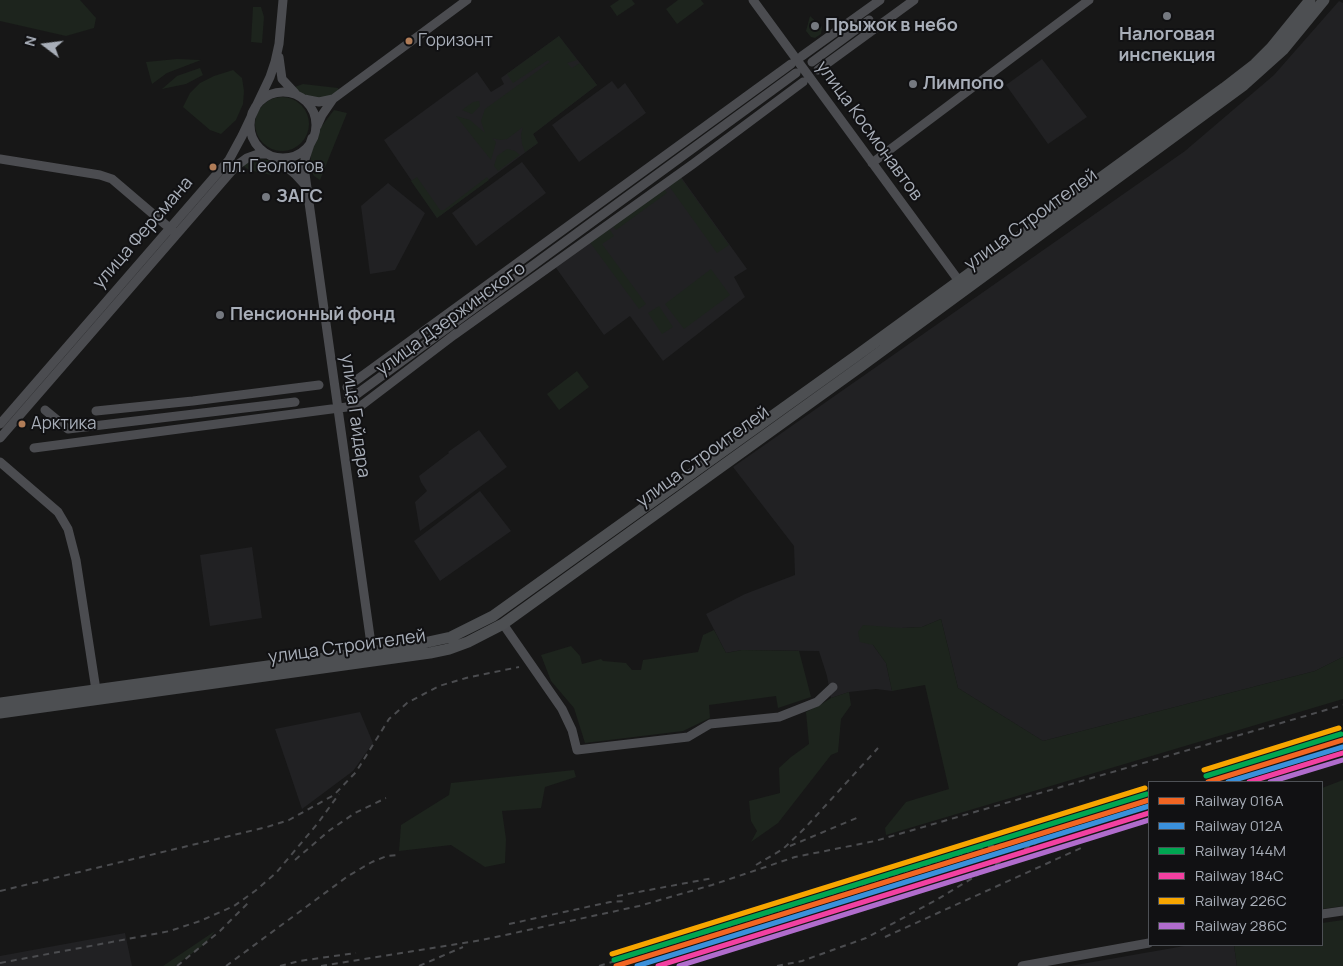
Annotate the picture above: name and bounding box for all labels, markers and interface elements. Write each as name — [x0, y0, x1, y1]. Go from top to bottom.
marker: Налоговая инспекция — [1161, 10, 1173, 22]
place label: Прыжок в небо — [825, 15, 958, 37]
north arrow — [20, 20, 70, 70]
marker: Прыжок в небо — [809, 20, 821, 32]
place label: Налоговая инспекция — [1118, 24, 1216, 66]
place label: Горизонт — [418, 31, 493, 51]
text: N — [20, 34, 41, 48]
marker: Горизонт — [404, 36, 414, 46]
street label: улица Космонавтов — [811, 57, 927, 205]
place label: Лимпопо — [923, 73, 1004, 95]
marker: Лимпопо — [907, 78, 919, 90]
place label: пл. Геологов — [222, 157, 324, 177]
marker: пл. Геологов — [208, 162, 218, 172]
street label: улица Строителей — [960, 165, 1102, 275]
street label: улица Ферсмана — [88, 173, 198, 293]
place label: ЗАГС — [276, 186, 323, 208]
marker: ЗАГС — [260, 191, 272, 203]
street label: улица Дзержинского — [372, 258, 530, 380]
place label: Пенсионный фонд — [230, 304, 395, 326]
marker: Пенсионный фонд — [214, 309, 226, 321]
street label: улица Гайдара — [336, 353, 374, 479]
street label: улица Строителей — [632, 402, 774, 512]
place label: Арктика — [31, 414, 96, 434]
marker: Арктика — [17, 419, 27, 429]
street label: улица Строителей — [267, 625, 427, 669]
legend — [1148, 781, 1323, 946]
text: Railway 016А — [1195, 790, 1283, 811]
text: Railway 012А — [1195, 815, 1283, 836]
text: Railway 144М — [1195, 840, 1286, 861]
text: Railway 184С — [1195, 865, 1284, 886]
text: Railway 226С — [1195, 890, 1287, 911]
text: Railway 286С — [1195, 915, 1287, 936]

